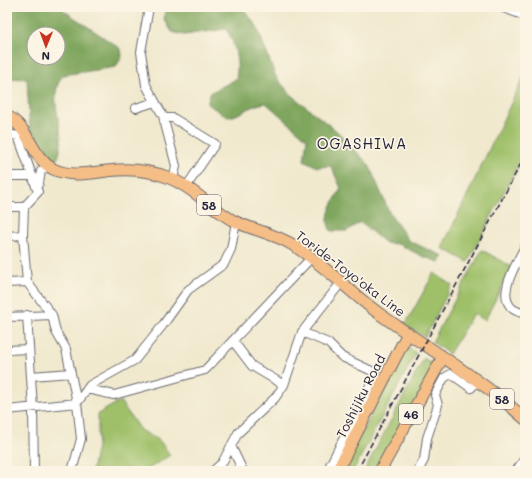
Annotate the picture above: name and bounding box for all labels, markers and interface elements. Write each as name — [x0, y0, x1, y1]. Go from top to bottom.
north arrow — [26, 26, 66, 66]
text: N — [42, 49, 50, 64]
district label: OGASHIWA — [317, 133, 407, 153]
road number: 58 — [197, 195, 221, 215]
street label: Toride-Toyo'oka Line — [293, 226, 409, 320]
street label: Toshijiku Road — [332, 351, 388, 441]
road number: 58 — [490, 389, 514, 409]
road number: 46 — [399, 404, 423, 424]

